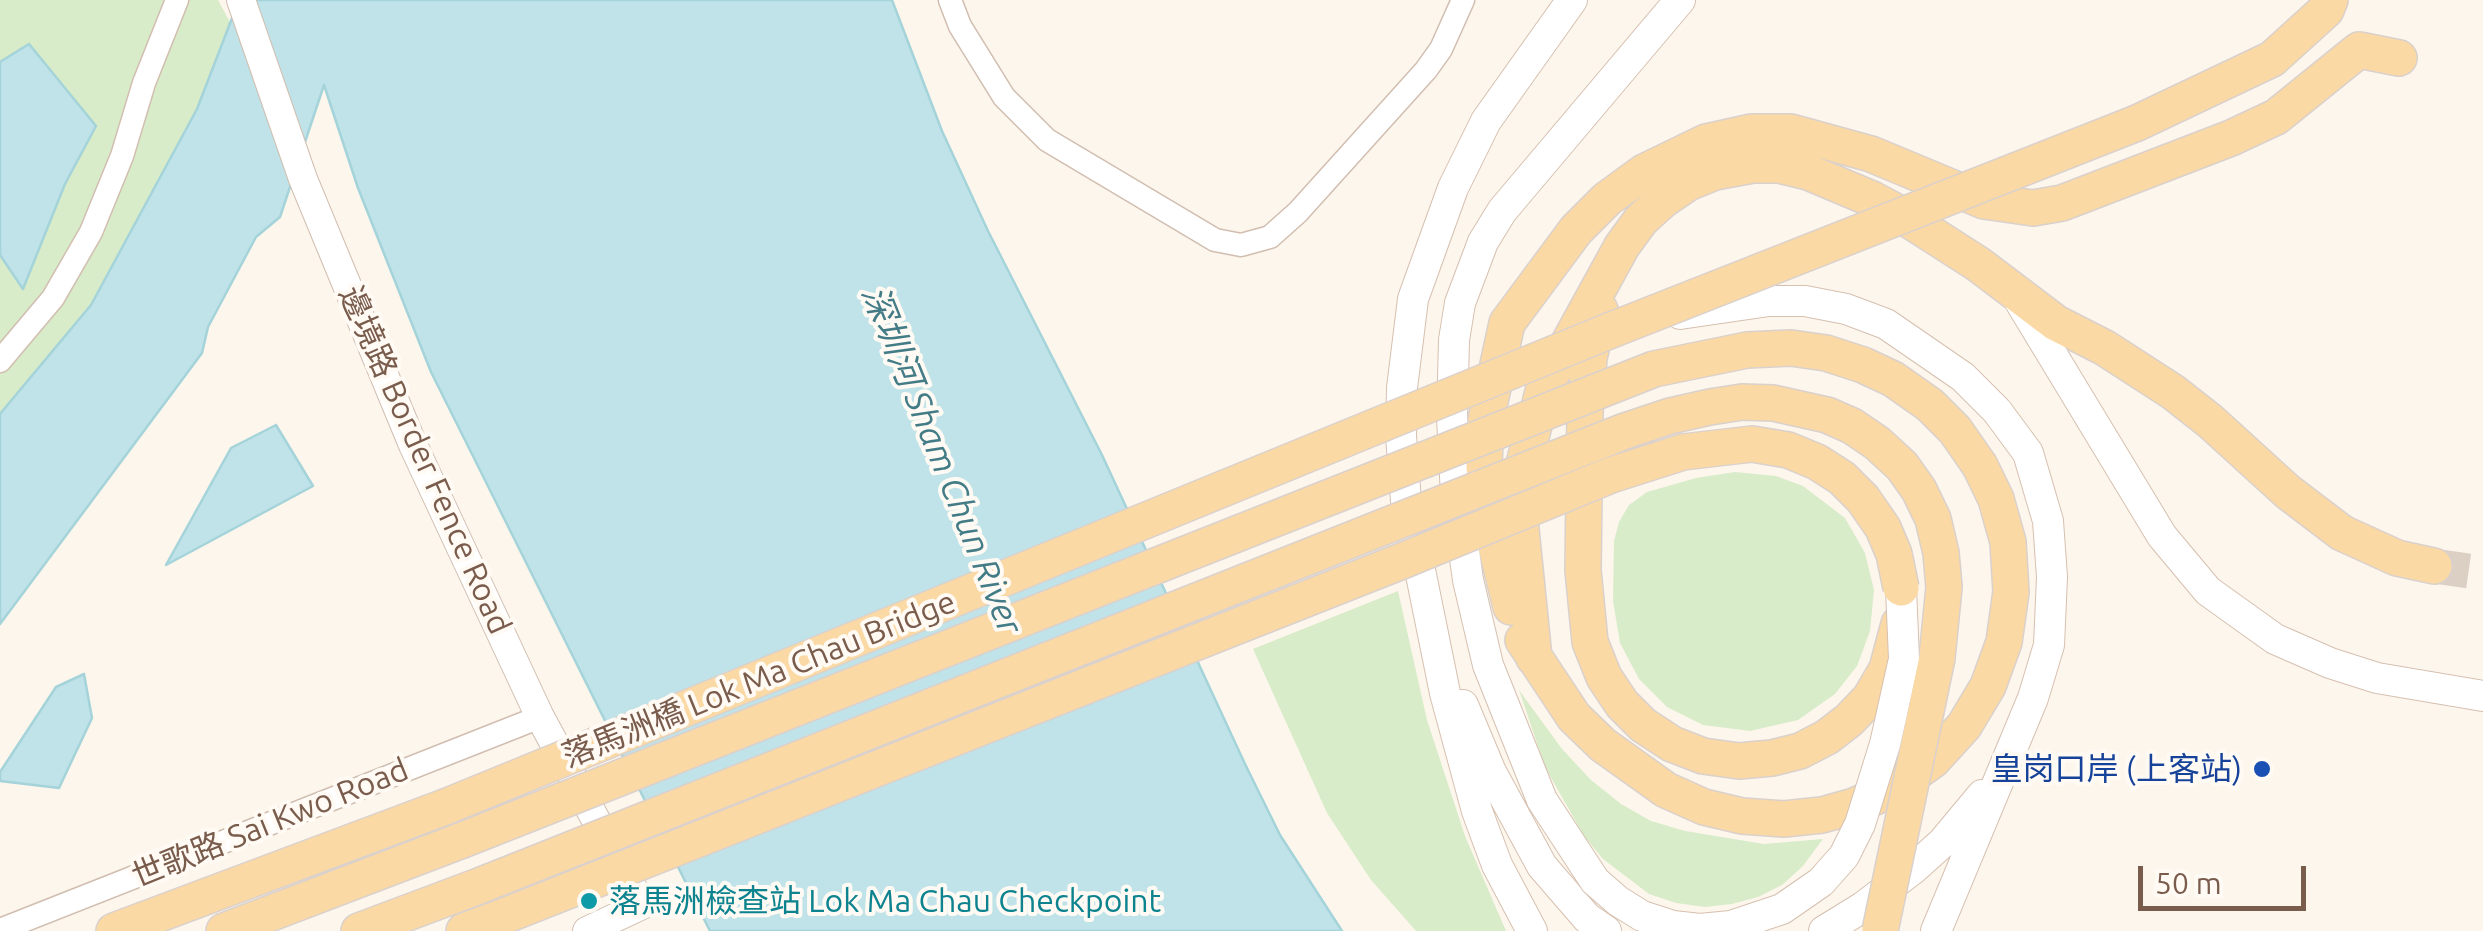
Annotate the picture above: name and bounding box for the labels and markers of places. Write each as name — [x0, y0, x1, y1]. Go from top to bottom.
place label: 皇岗口岸 (上客站) — [1991, 750, 2242, 788]
marker: 皇岗口岸 (上客站) — [2251, 758, 2273, 780]
place label: 落馬洲檢查站 Lok Ma Chau Checkpoint — [609, 882, 1161, 920]
marker: 落馬洲檢查站 Lok Ma Chau Checkpoint — [578, 890, 600, 912]

